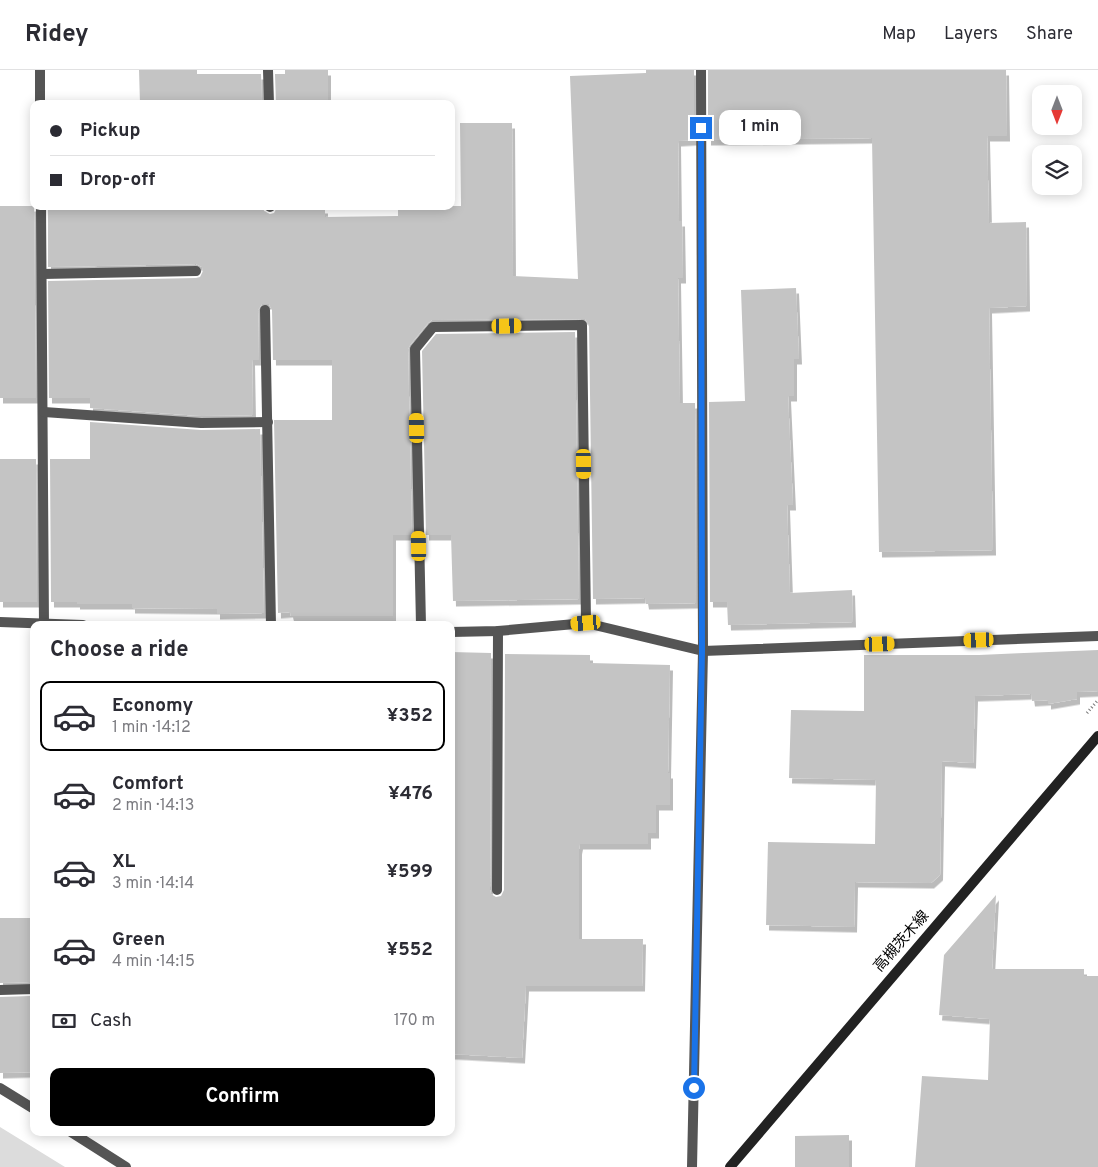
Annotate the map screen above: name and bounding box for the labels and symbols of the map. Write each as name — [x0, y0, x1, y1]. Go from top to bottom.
north arrow — [1032, 85, 1082, 135]
callout: 1 min — [718, 110, 801, 146]
route end — [690, 117, 712, 139]
car — [491, 318, 522, 334]
car — [409, 413, 424, 443]
car — [576, 449, 591, 479]
car — [411, 531, 426, 561]
car — [570, 614, 601, 632]
car — [963, 632, 994, 648]
car — [864, 636, 895, 652]
street label: 高槻茨木線 — [870, 907, 934, 977]
route start — [683, 1077, 705, 1099]

